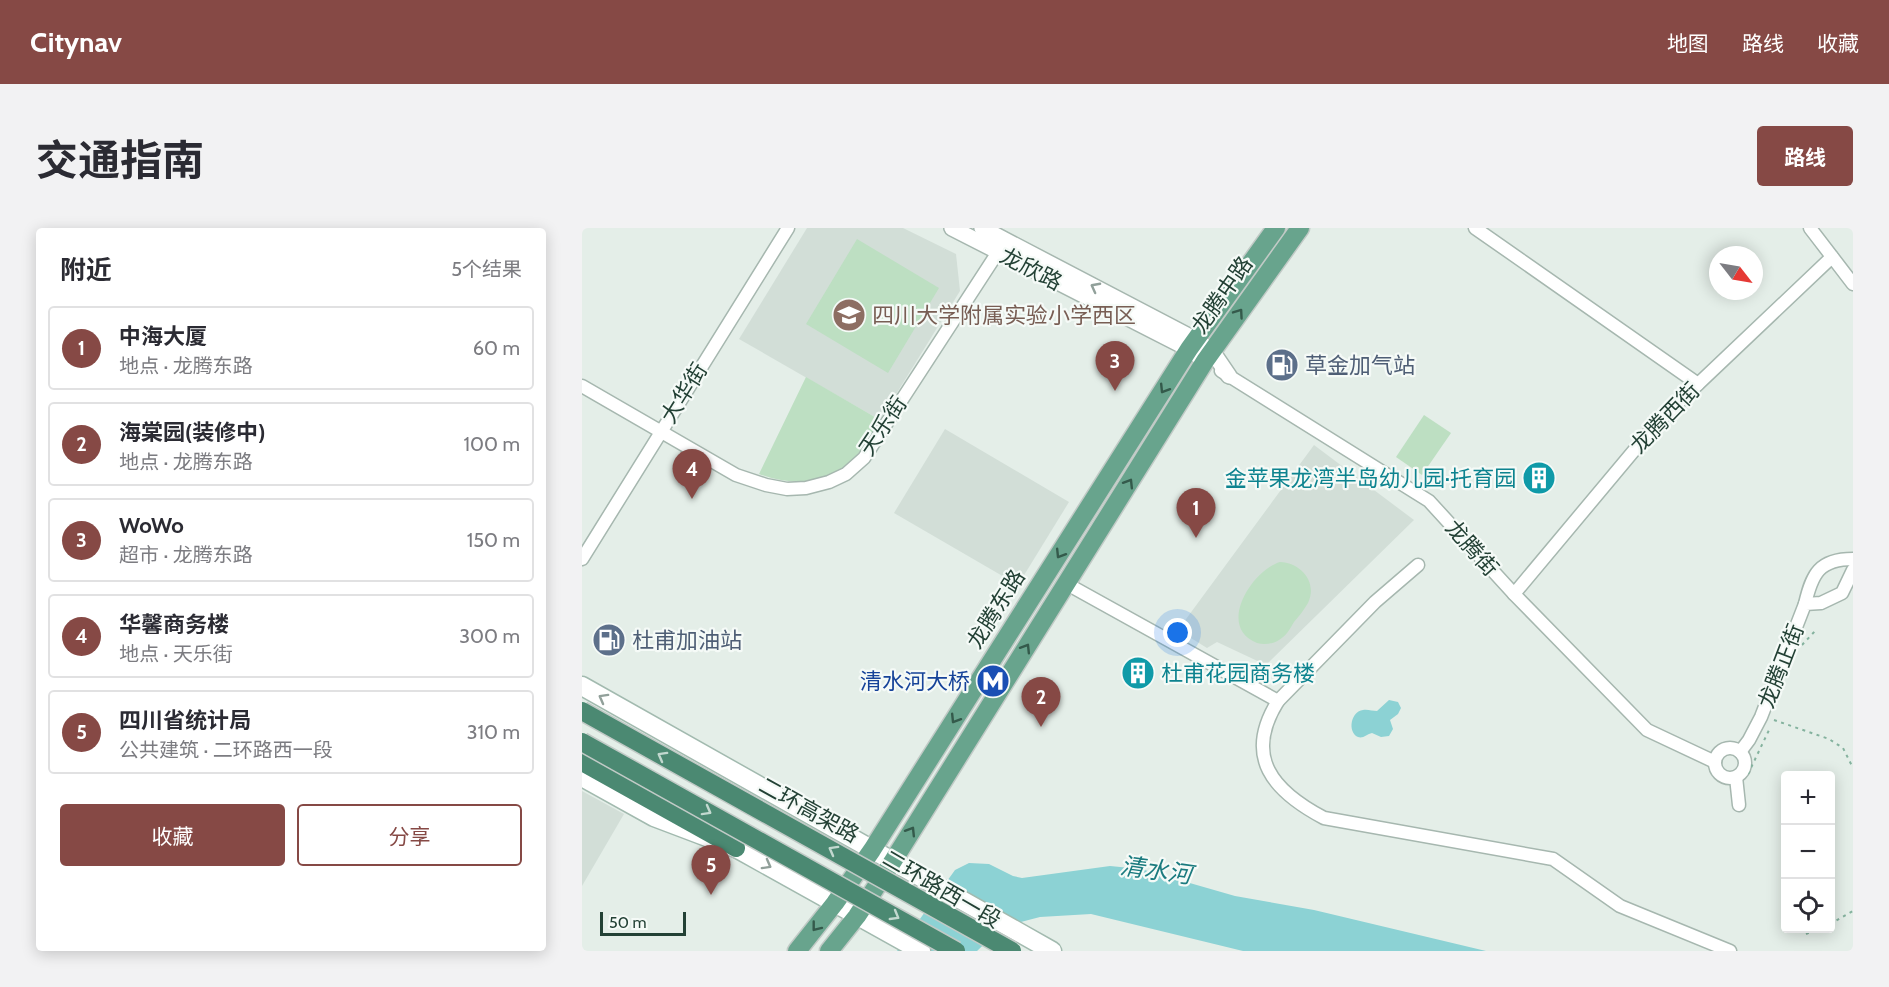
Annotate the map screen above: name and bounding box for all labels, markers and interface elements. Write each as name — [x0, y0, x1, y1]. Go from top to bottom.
text: Citynav — [30, 25, 122, 59]
text: 地图 — [1667, 31, 1709, 56]
text: 路线 — [1742, 31, 1784, 56]
text: 收藏 — [1817, 31, 1859, 56]
button: 路线 — [1757, 126, 1853, 186]
text: 交通指南 — [36, 134, 204, 186]
street label: 龙欣路 — [995, 242, 1067, 296]
north arrow — [1709, 246, 1763, 300]
street label: 龙腾中路 — [1186, 251, 1258, 339]
text: 附近 — [60, 254, 112, 286]
text: 5个结果 — [451, 257, 522, 281]
one-way arrow — [1091, 283, 1101, 294]
school or university icon: 四川大学附属实验小学西区 — [831, 297, 867, 333]
place label: 四川大学附属实验小学西区 — [872, 302, 1136, 329]
one-way arrow — [1232, 308, 1243, 319]
text: 中海大厦 — [119, 323, 207, 350]
text: 1 — [78, 336, 85, 360]
text: 60 m — [473, 336, 520, 360]
pin: 3 — [1096, 342, 1134, 391]
fuel station icon: 草金加气站 — [1264, 347, 1300, 383]
place label: 草金加气站 — [1305, 352, 1415, 379]
text: 地点 · 龙腾东路 — [119, 354, 253, 378]
street label: 大华街 — [655, 358, 713, 428]
street label: 龙腾西街 — [1625, 377, 1705, 459]
one-way arrow — [1160, 382, 1171, 393]
street label: 天乐街 — [853, 391, 913, 461]
text: 海棠园(装修中) — [119, 419, 265, 446]
text: 2 — [76, 432, 87, 456]
text: 100 m — [464, 432, 520, 456]
text: 地点 · 龙腾东路 — [119, 450, 253, 474]
pin: 4 — [672, 450, 712, 499]
building icon: 金苹果龙湾半岛幼儿园·托育园 — [1521, 460, 1557, 496]
place label: 金苹果龙湾半岛幼儿园·托育园 — [1225, 465, 1516, 492]
one-way arrow — [1122, 479, 1134, 489]
pin: 1 — [1176, 488, 1216, 538]
text: WoWo — [119, 512, 184, 539]
street label: 龙腾街 — [1440, 514, 1504, 582]
text: 3 — [76, 528, 87, 552]
text: 150 m — [467, 528, 520, 552]
text: 超市 · 龙腾东路 — [119, 543, 253, 567]
one-way arrow — [1055, 548, 1067, 558]
street label: 龙腾东路 — [961, 565, 1031, 653]
text: 华馨商务楼 — [119, 611, 229, 638]
your location — [1163, 618, 1192, 647]
street label: 龙腾正街 — [1753, 620, 1809, 712]
fuel station icon: 杜甫加油站 — [591, 622, 627, 658]
text: 4 — [75, 624, 88, 648]
text: 300 m — [459, 624, 520, 648]
place label: 杜甫加油站 — [632, 627, 742, 654]
text: 地点 · 天乐街 — [119, 642, 233, 666]
one-way arrow — [1019, 644, 1031, 654]
building icon: 杜甫花园商务楼 — [1120, 655, 1156, 691]
place label: 杜甫花园商务楼 — [1161, 660, 1315, 687]
metro station icon: 清水河大桥 — [975, 663, 1011, 699]
place label: 清水河大桥 — [860, 668, 970, 695]
pin: 2 — [1022, 678, 1060, 727]
one-way arrow — [599, 694, 609, 705]
text: 四川省统计局 — [119, 707, 251, 734]
one-way arrow — [951, 712, 962, 723]
text: 5 — [76, 720, 87, 744]
text: 310 m — [467, 720, 520, 744]
text: 公共建筑 · 二环路西一段 — [119, 738, 333, 762]
one-way arrow — [658, 752, 669, 763]
map controls — [1781, 771, 1835, 933]
button: + — [1781, 771, 1835, 825]
street label: 二环高架路 — [754, 772, 864, 848]
button: 收藏 — [60, 804, 285, 866]
button: 分享 — [297, 804, 522, 866]
one-way arrow — [700, 804, 711, 815]
button: − — [1781, 825, 1835, 879]
one-way arrow — [904, 827, 916, 837]
street label: 二环路西一段 — [878, 844, 1006, 934]
pin: 5 — [692, 846, 730, 895]
one-way arrow — [829, 846, 839, 857]
water label: 清水河 — [1118, 851, 1198, 890]
one-way arrow — [761, 858, 771, 870]
button: locate — [1781, 879, 1835, 933]
scale bar — [600, 909, 686, 936]
one-way arrow — [889, 909, 899, 920]
text: 50 m — [609, 913, 646, 932]
one-way arrow — [812, 920, 823, 931]

